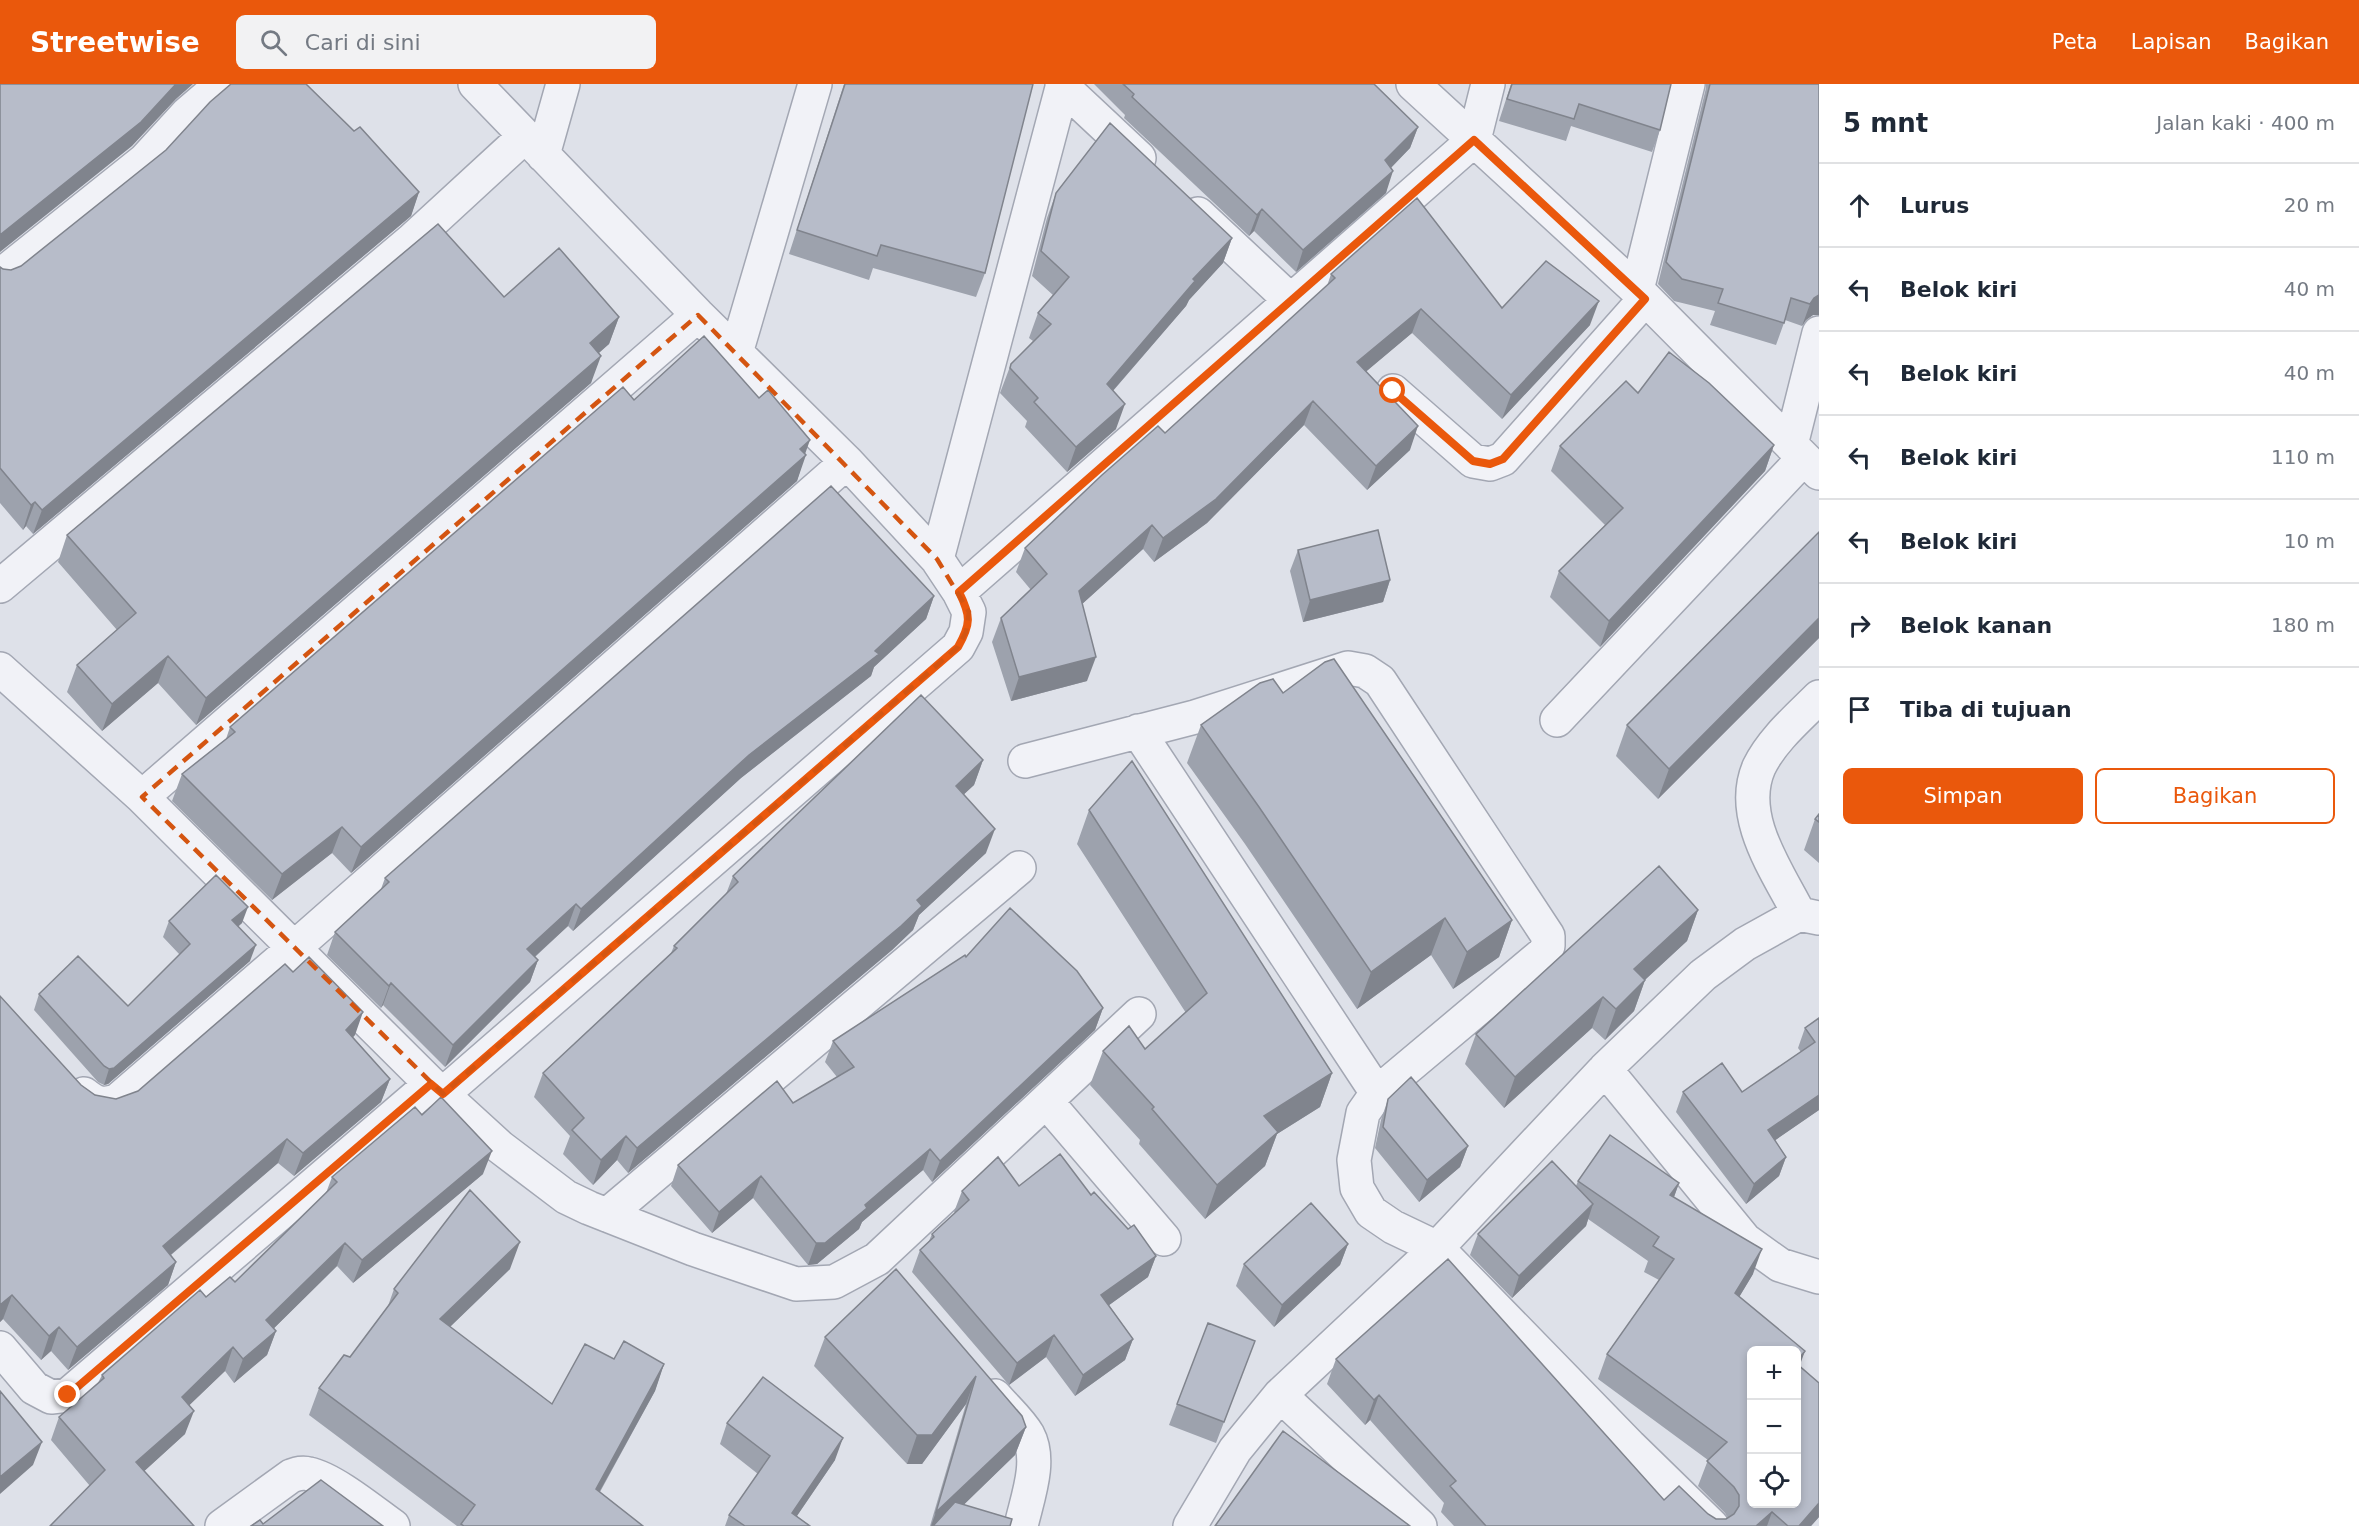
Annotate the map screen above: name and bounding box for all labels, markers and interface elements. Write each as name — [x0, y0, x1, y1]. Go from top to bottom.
search box — [236, 15, 656, 69]
text: Streetwise — [30, 26, 200, 59]
icon: search — [257, 26, 290, 59]
text: Cari di sini — [305, 30, 421, 55]
text: Peta — [2052, 30, 2098, 54]
text: Lapisan — [2131, 30, 2212, 54]
text: Bagikan — [2245, 30, 2329, 54]
text: 5 mnt — [1843, 108, 1928, 138]
text: Jalan kaki · 400 m — [2156, 111, 2335, 135]
icon: ahead — [1843, 189, 1876, 222]
text: Lurus — [1900, 193, 1969, 218]
text: 20 m — [2284, 193, 2335, 217]
icon: left — [1843, 273, 1876, 306]
text: Belok kiri — [1900, 277, 2017, 302]
text: 40 m — [2284, 277, 2335, 301]
icon: left — [1843, 357, 1876, 390]
text: Belok kiri — [1900, 361, 2017, 386]
text: 40 m — [2284, 361, 2335, 385]
route start — [1379, 377, 1405, 403]
icon: left — [1843, 441, 1876, 474]
text: Belok kiri — [1900, 445, 2017, 470]
text: 110 m — [2271, 445, 2335, 469]
icon: left — [1843, 525, 1876, 558]
text: Belok kiri — [1900, 529, 2017, 554]
text: 10 m — [2284, 529, 2335, 553]
icon: right — [1843, 609, 1876, 642]
text: Belok kanan — [1900, 613, 2052, 638]
text: 180 m — [2271, 613, 2335, 637]
icon: arrive — [1843, 693, 1876, 726]
text: Tiba di tujuan — [1900, 697, 2072, 722]
button: Simpan — [1843, 768, 2083, 824]
button: Bagikan — [2095, 768, 2335, 824]
map controls — [1747, 1346, 1801, 1508]
button: + — [1747, 1346, 1801, 1400]
route end — [54, 1381, 80, 1407]
button: − — [1747, 1400, 1801, 1454]
button: locate — [1747, 1454, 1801, 1508]

